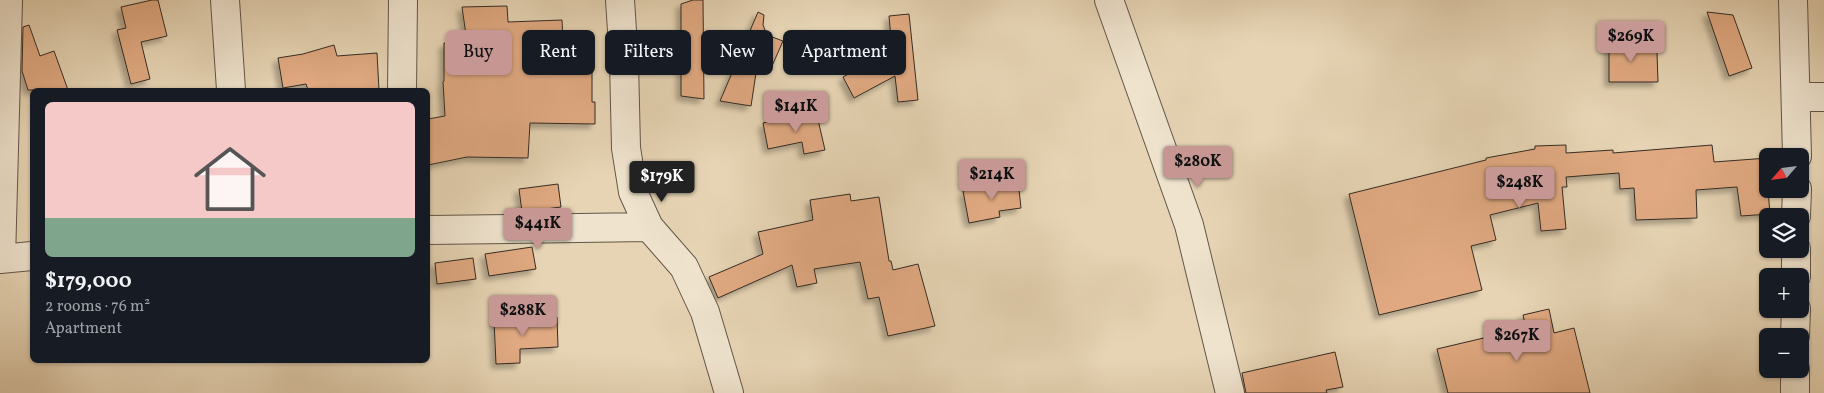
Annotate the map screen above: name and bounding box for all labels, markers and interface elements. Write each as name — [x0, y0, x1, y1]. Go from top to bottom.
pin: $269K — [1596, 20, 1666, 63]
text: $269K — [1608, 26, 1654, 48]
chip: Buy — [445, 30, 512, 75]
chip: Rent — [522, 30, 595, 75]
chip: Filters — [605, 30, 691, 75]
chip: New — [701, 30, 773, 75]
chip: Apartment — [783, 30, 906, 75]
pin: $141K — [761, 90, 831, 133]
text: $141K — [774, 96, 818, 118]
icon: home — [185, 134, 275, 224]
pin: $280K — [1163, 146, 1233, 188]
north arrow — [1759, 148, 1809, 198]
map controls — [1759, 148, 1809, 378]
text: $280K — [1174, 151, 1222, 173]
pin: $214K — [957, 158, 1027, 201]
pin: $179K — [627, 160, 697, 203]
text: $214K — [970, 164, 1014, 186]
text: $179K — [640, 166, 684, 188]
pin: $248K — [1485, 166, 1555, 209]
text: $248K — [1497, 172, 1543, 194]
pin: $441K — [503, 208, 573, 250]
button: layers — [1759, 208, 1809, 258]
text: $441K — [515, 213, 561, 235]
text: $179,000 — [45, 267, 132, 296]
button: + — [1759, 268, 1809, 318]
pin: $288K — [488, 294, 558, 337]
text: 2 rooms · 76 m² — [45, 296, 150, 318]
text: $288K — [500, 300, 546, 322]
text: Apartment — [45, 318, 122, 340]
pin: $267K — [1482, 320, 1552, 362]
text: $267K — [1494, 325, 1540, 347]
button: − — [1759, 328, 1809, 378]

